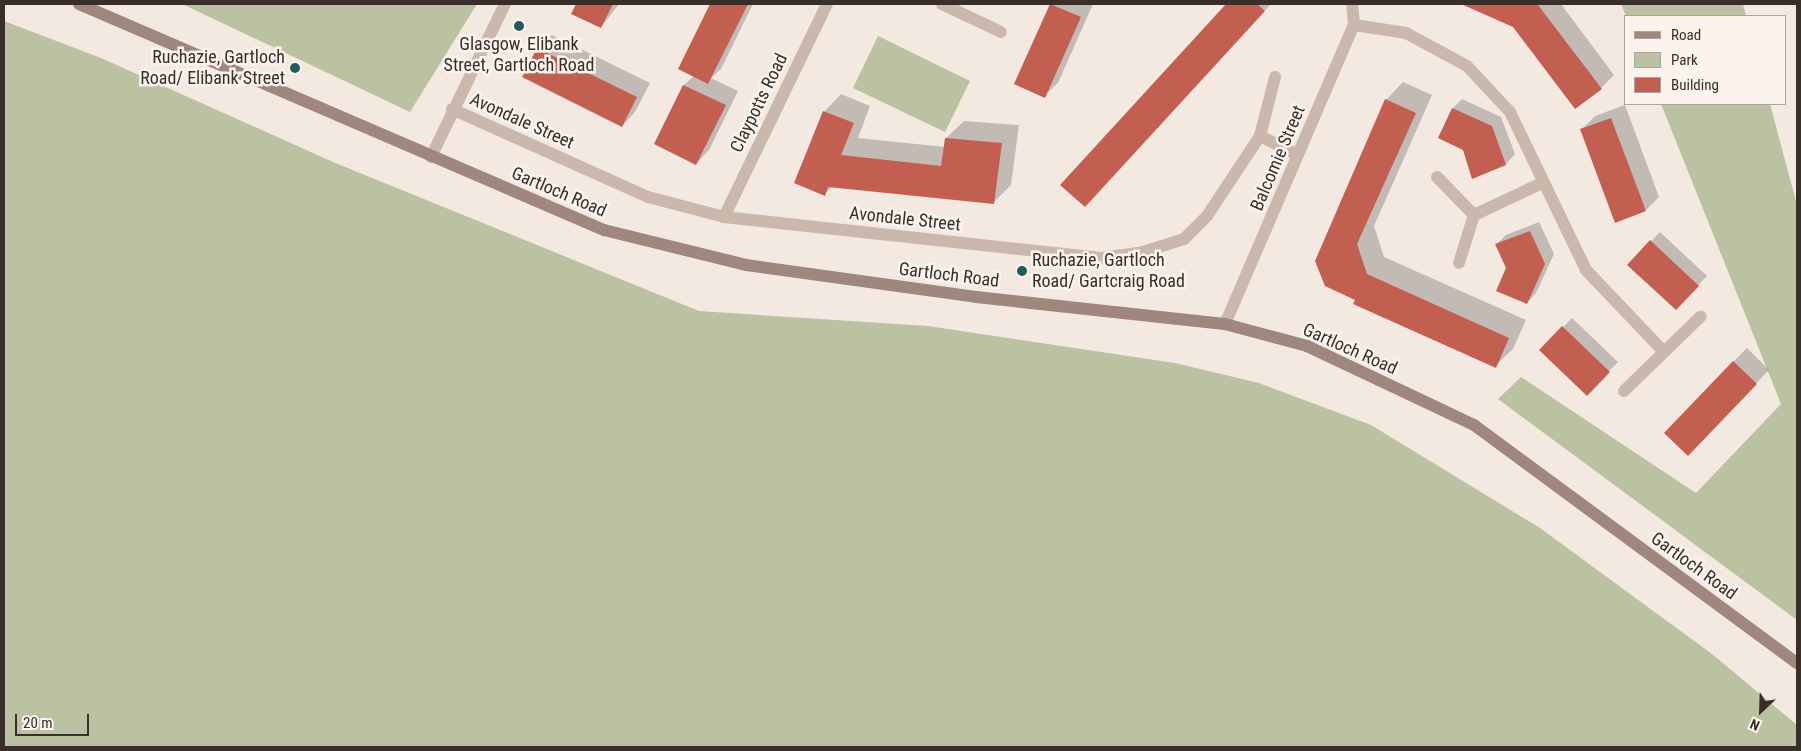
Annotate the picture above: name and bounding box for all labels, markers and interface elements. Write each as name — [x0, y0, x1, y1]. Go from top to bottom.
legend — [1624, 15, 1786, 105]
marker: Glasgow, Elibank Street, Gartloch Road — [513, 20, 525, 32]
text: Road — [1671, 26, 1701, 44]
place label: Glasgow, Elibank Street, Gartloch Road — [444, 34, 594, 76]
place label: Ruchazie, Gartloch Road/ Elibank Street — [140, 47, 285, 90]
street label: Claypotts Road — [726, 50, 792, 156]
text: Park — [1671, 51, 1698, 69]
marker: Ruchazie, Gartloch Road/ Elibank Street — [289, 62, 301, 74]
text: Building — [1671, 76, 1719, 94]
street label: Avondale Street — [467, 88, 577, 154]
street label: Balcomie Street — [1246, 102, 1310, 214]
street label: Gartloch Road — [508, 162, 610, 222]
street label: Avondale Street — [848, 202, 962, 236]
place label: Ruchazie, Gartloch Road/ Gartcraig Road — [1032, 250, 1185, 292]
street label: Gartloch Road — [898, 258, 1000, 292]
marker: Ruchazie, Gartloch Road/ Gartcraig Road — [1016, 265, 1028, 277]
street label: Gartloch Road — [1299, 319, 1401, 379]
street label: Gartloch Road — [1647, 528, 1741, 604]
north arrow — [1736, 686, 1786, 736]
scale bar — [18, 704, 91, 736]
text: 20 m — [23, 714, 53, 732]
text: N — [1748, 716, 1762, 734]

